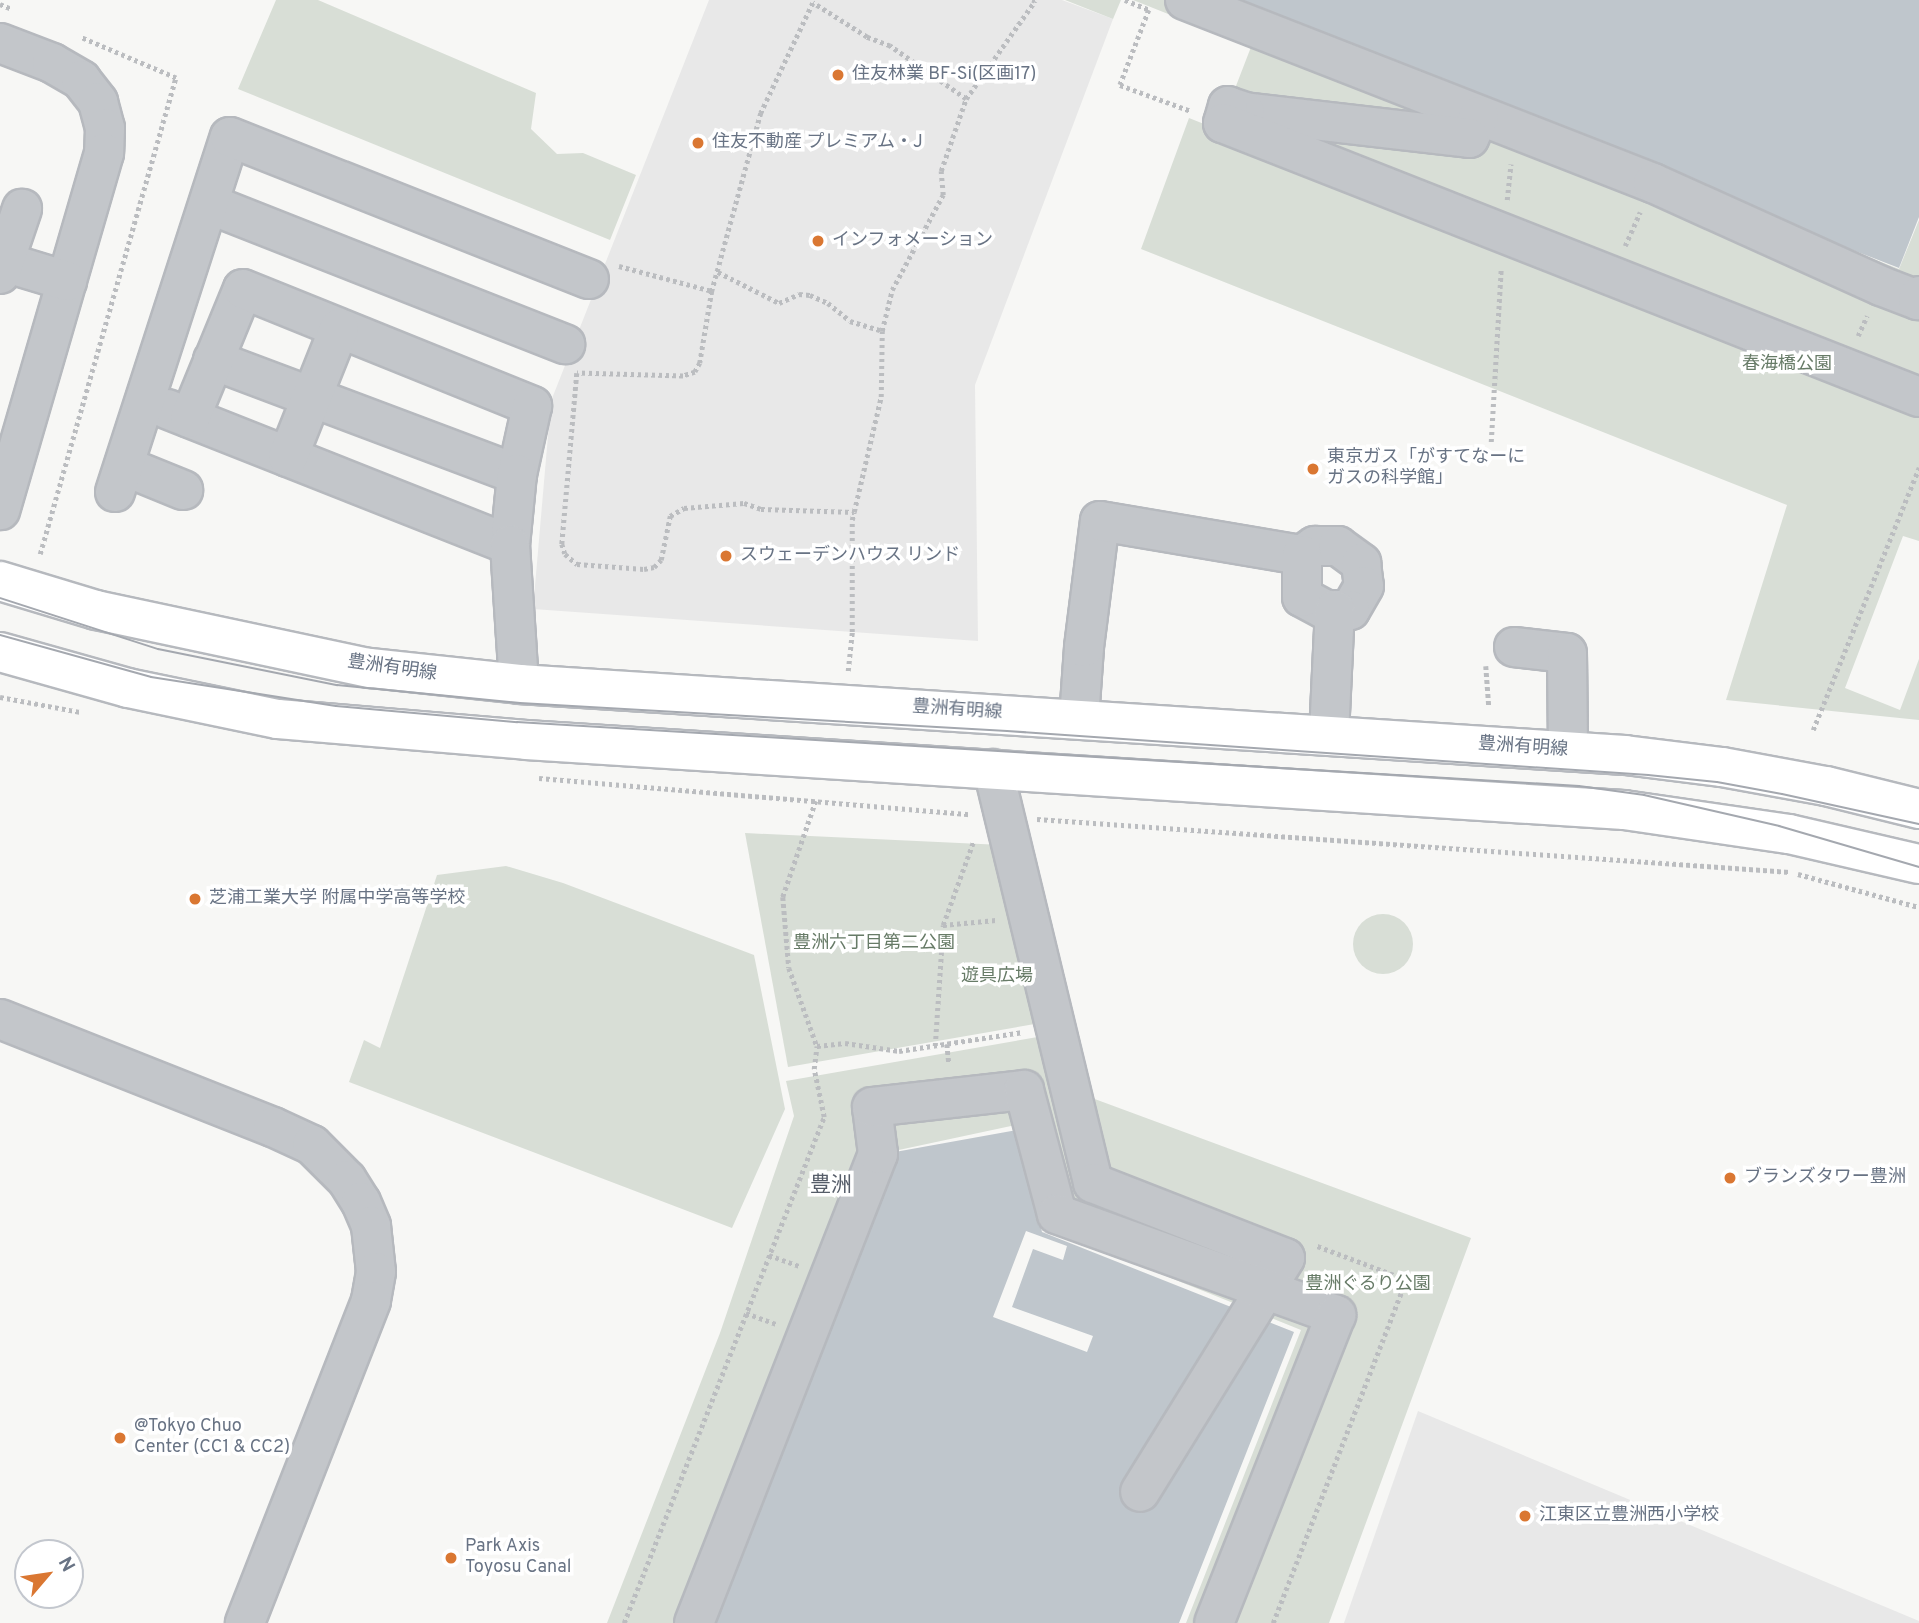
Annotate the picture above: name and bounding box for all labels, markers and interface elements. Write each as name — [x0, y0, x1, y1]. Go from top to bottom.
place label: 住友林業 BF-Si(区画17) — [852, 64, 1036, 86]
marker: 住友林業 BF-Si(区画17) — [830, 67, 846, 83]
place label: 住友不動産 プレミアム・J — [712, 132, 924, 154]
marker: 住友不動産 プレミアム・J — [690, 135, 706, 151]
place label: インフォメーション — [832, 230, 994, 252]
marker: インフォメーション — [810, 233, 826, 249]
park label: 春海橋公園 — [1742, 354, 1832, 376]
place label: 東京ガス「がすてなーに ガスの科学館」 — [1327, 448, 1525, 490]
marker: 東京ガス「がすてなーに ガスの科学館」 — [1305, 461, 1321, 477]
place label: スウェーデンハウス リンド — [740, 545, 960, 567]
marker: スウェーデンハウス リンド — [718, 548, 734, 564]
street label: 豊洲有明線 — [346, 652, 438, 686]
street label: 豊洲有明線 — [911, 697, 1003, 725]
street label: 豊洲有明線 — [1477, 734, 1569, 762]
place label: 芝浦工業大学 附属中学高等学校 — [209, 888, 465, 910]
marker: 芝浦工業大学 附属中学高等学校 — [187, 891, 203, 907]
park label: 豊洲六丁目第二公園 — [793, 933, 955, 955]
park label: 遊具広場 — [961, 966, 1033, 988]
place label: ブランズタワー豊洲 — [1744, 1167, 1906, 1189]
marker: ブランズタワー豊洲 — [1722, 1170, 1738, 1186]
district label: 豊洲 — [810, 1173, 852, 1199]
park label: 豊洲ぐるり公園 — [1305, 1274, 1431, 1296]
place label: @Tokyo Chuo Center (CC1 & CC2) — [134, 1417, 290, 1460]
marker: @Tokyo Chuo Center (CC1 & CC2) — [112, 1430, 128, 1446]
place label: 江東区立豊洲西小学校 — [1539, 1505, 1719, 1527]
marker: 江東区立豊洲西小学校 — [1517, 1508, 1533, 1524]
place label: Park Axis Toyosu Canal — [465, 1537, 572, 1580]
north arrow — [14, 1539, 84, 1609]
marker: Park Axis Toyosu Canal — [443, 1550, 459, 1566]
text: N — [52, 1553, 79, 1577]

